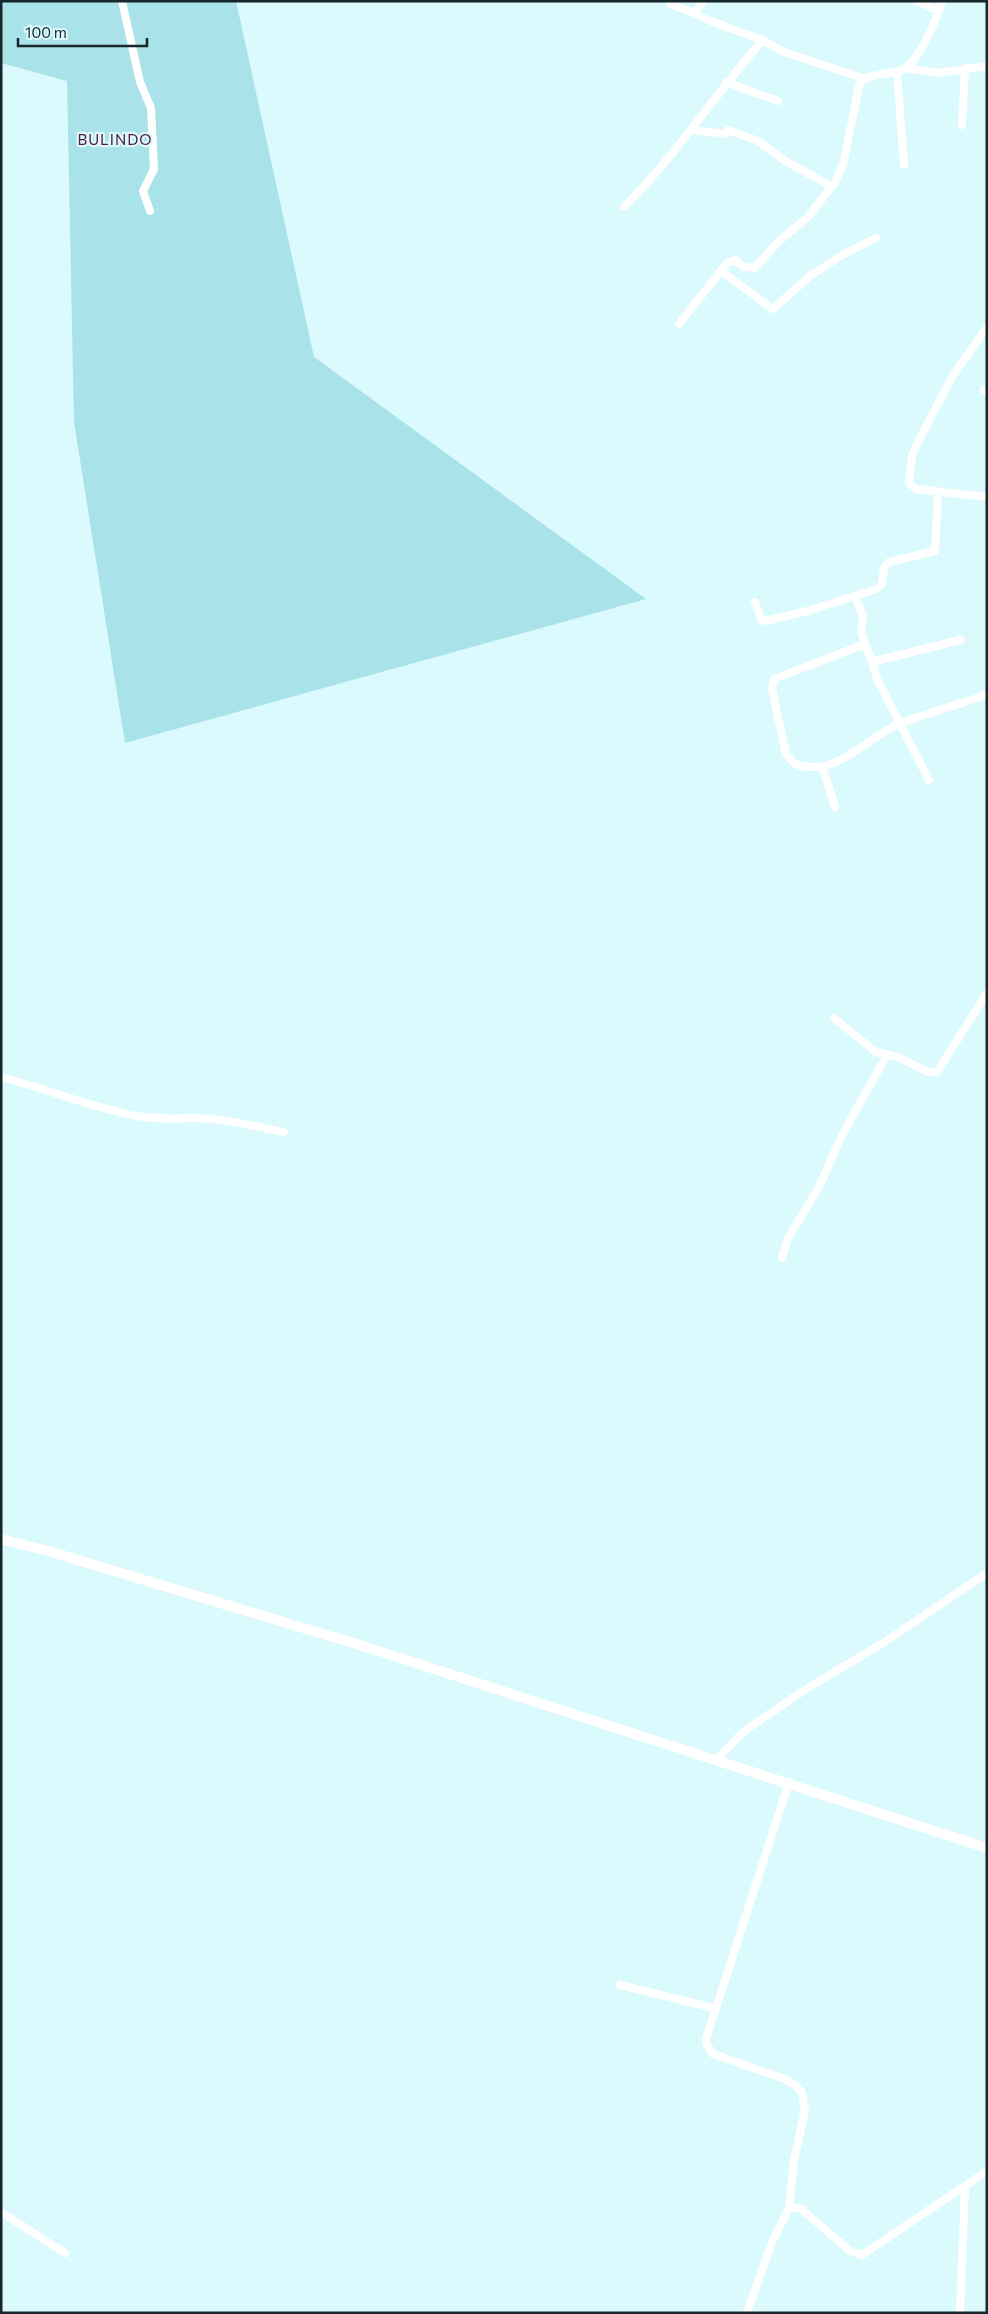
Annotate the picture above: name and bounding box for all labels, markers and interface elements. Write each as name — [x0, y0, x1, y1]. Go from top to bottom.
scale bar — [18, 15, 146, 47]
text: 100 m — [25, 23, 67, 41]
district label: BULINDO — [77, 130, 153, 148]

